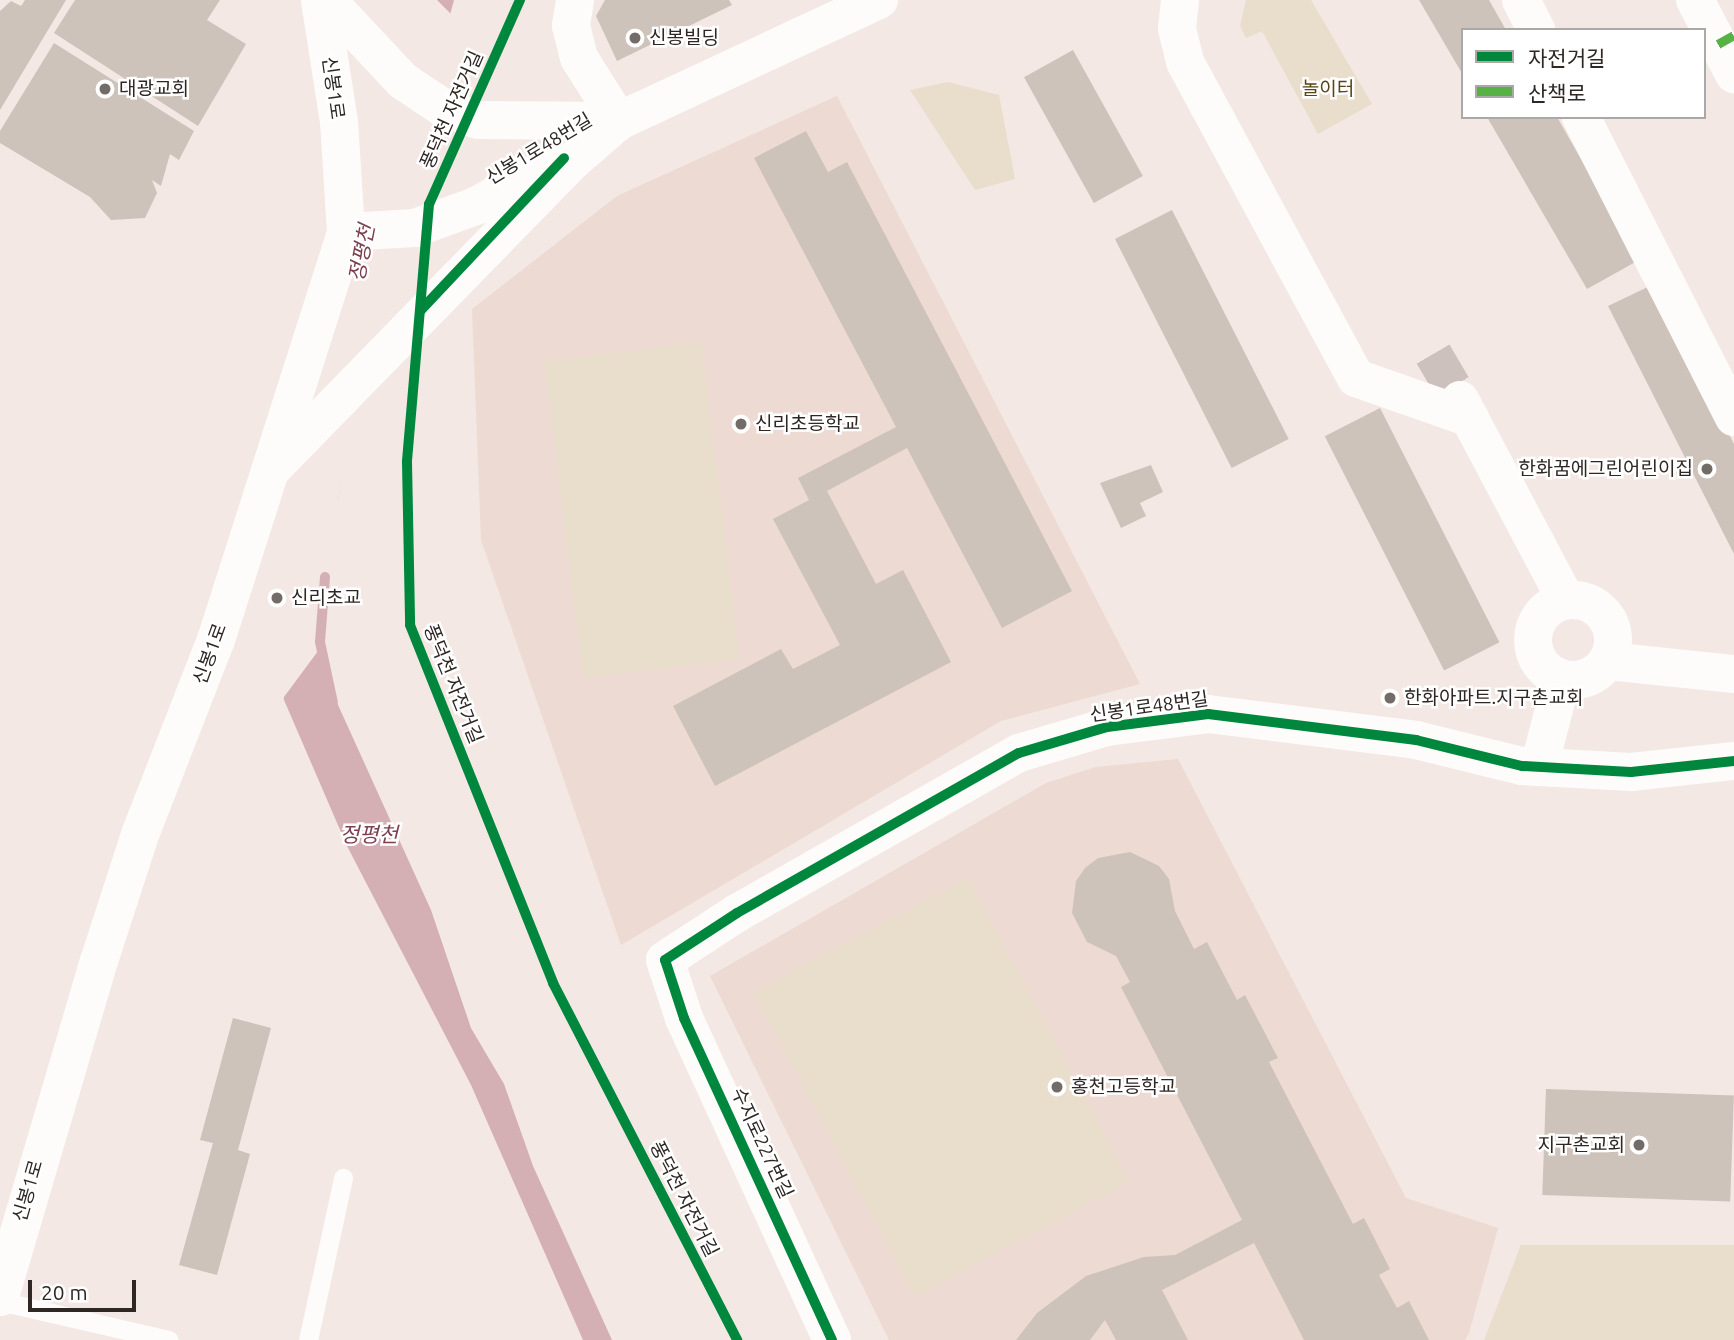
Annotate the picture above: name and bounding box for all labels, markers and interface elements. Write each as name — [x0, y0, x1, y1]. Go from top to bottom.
place label: 신봉빌딩 — [649, 27, 719, 49]
legend — [1461, 28, 1706, 119]
marker: 신봉빌딩 — [627, 30, 643, 46]
text: 자전거길 — [1528, 46, 1605, 70]
street label: 풍덕천 자전거길 — [416, 47, 488, 173]
street label: 신봉1로 — [317, 55, 349, 121]
place label: 대광교회 — [119, 78, 189, 100]
park label: 놀이터 — [1302, 78, 1354, 100]
marker: 대광교회 — [97, 81, 113, 97]
text: 산책로 — [1528, 81, 1586, 105]
street label: 신봉1로48번길 — [482, 108, 596, 190]
water label: 정평천 — [343, 222, 379, 284]
place label: 신리초등학교 — [755, 413, 860, 435]
marker: 신리초등학교 — [733, 416, 749, 432]
place label: 한화꿈에그린어린이집 — [1518, 458, 1693, 480]
marker: 한화꿈에그린어린이집 — [1699, 461, 1715, 477]
place label: 신리초교 — [291, 587, 361, 609]
marker: 신리초교 — [269, 590, 285, 606]
street label: 신봉1로 — [188, 620, 232, 688]
street label: 풍덕천 자전거길 — [419, 621, 487, 747]
street label: 신봉1로48번길 — [1088, 687, 1210, 727]
place label: 한화아파트.지구촌교회 — [1404, 687, 1583, 709]
marker: 한화아파트.지구촌교회 — [1382, 690, 1398, 706]
water label: 정평천 — [340, 821, 398, 847]
place label: 홍천고등학교 — [1071, 1076, 1176, 1098]
marker: 홍천고등학교 — [1049, 1079, 1065, 1095]
street label: 수지로227번길 — [726, 1084, 798, 1202]
place label: 지구촌교회 — [1538, 1134, 1625, 1156]
street label: 풍덕천 자전거길 — [645, 1137, 723, 1261]
marker: 지구촌교회 — [1631, 1137, 1647, 1153]
street label: 신봉1로 — [8, 1158, 48, 1224]
scale bar — [32, 1266, 140, 1310]
text: 20 m — [41, 1280, 88, 1304]

